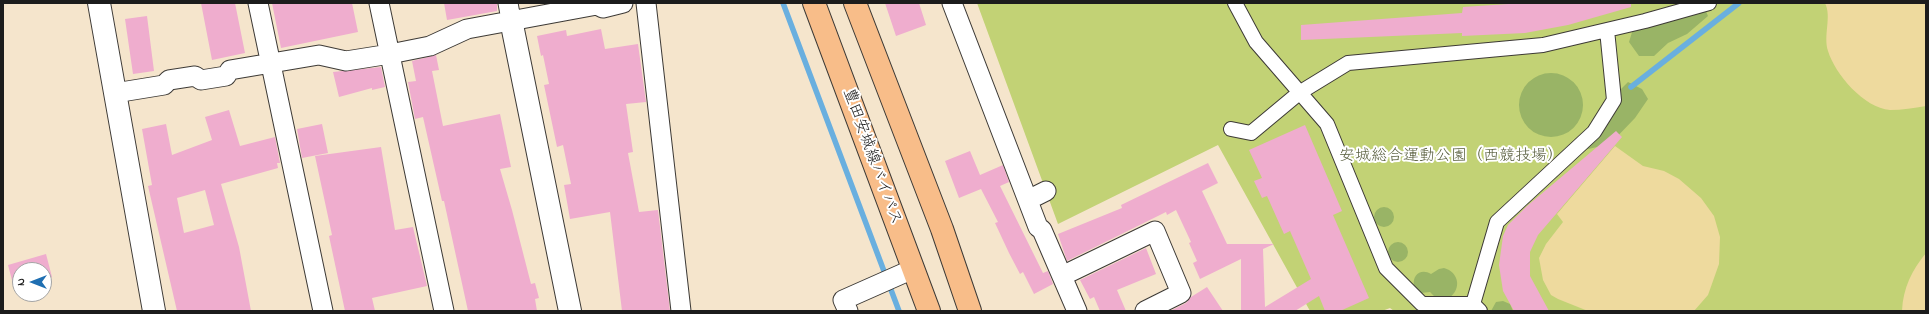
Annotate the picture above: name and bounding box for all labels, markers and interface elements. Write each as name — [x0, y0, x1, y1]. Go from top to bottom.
street label: 豊田安城線バイパス — [837, 86, 905, 228]
park label: 安城総合運動公園（西競技場） — [1339, 147, 1563, 167]
north arrow — [12, 262, 52, 302]
text: N — [13, 278, 29, 286]

